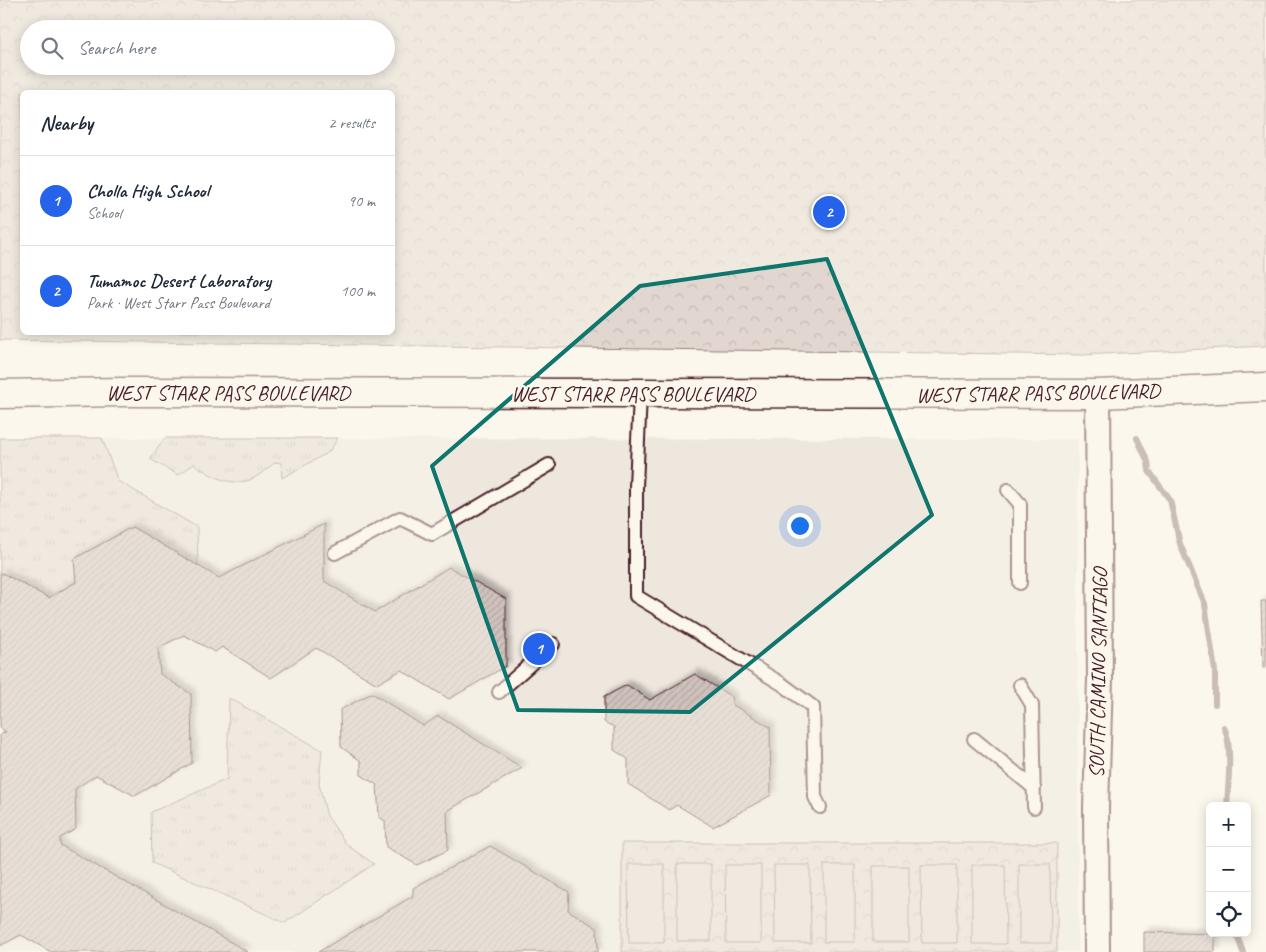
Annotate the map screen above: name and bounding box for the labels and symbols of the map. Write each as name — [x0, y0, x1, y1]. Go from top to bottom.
pin: 2 — [813, 193, 845, 231]
street label: WEST STARR PASS BOULEVARD — [916, 378, 1162, 408]
street label: WEST STARR PASS BOULEVARD — [106, 380, 352, 406]
street label: WEST STARR PASS BOULEVARD — [511, 381, 757, 407]
your location — [787, 513, 813, 539]
street label: SOUTH CAMINO SANTIAGO — [1083, 565, 1113, 778]
pin: 1 — [523, 630, 555, 668]

